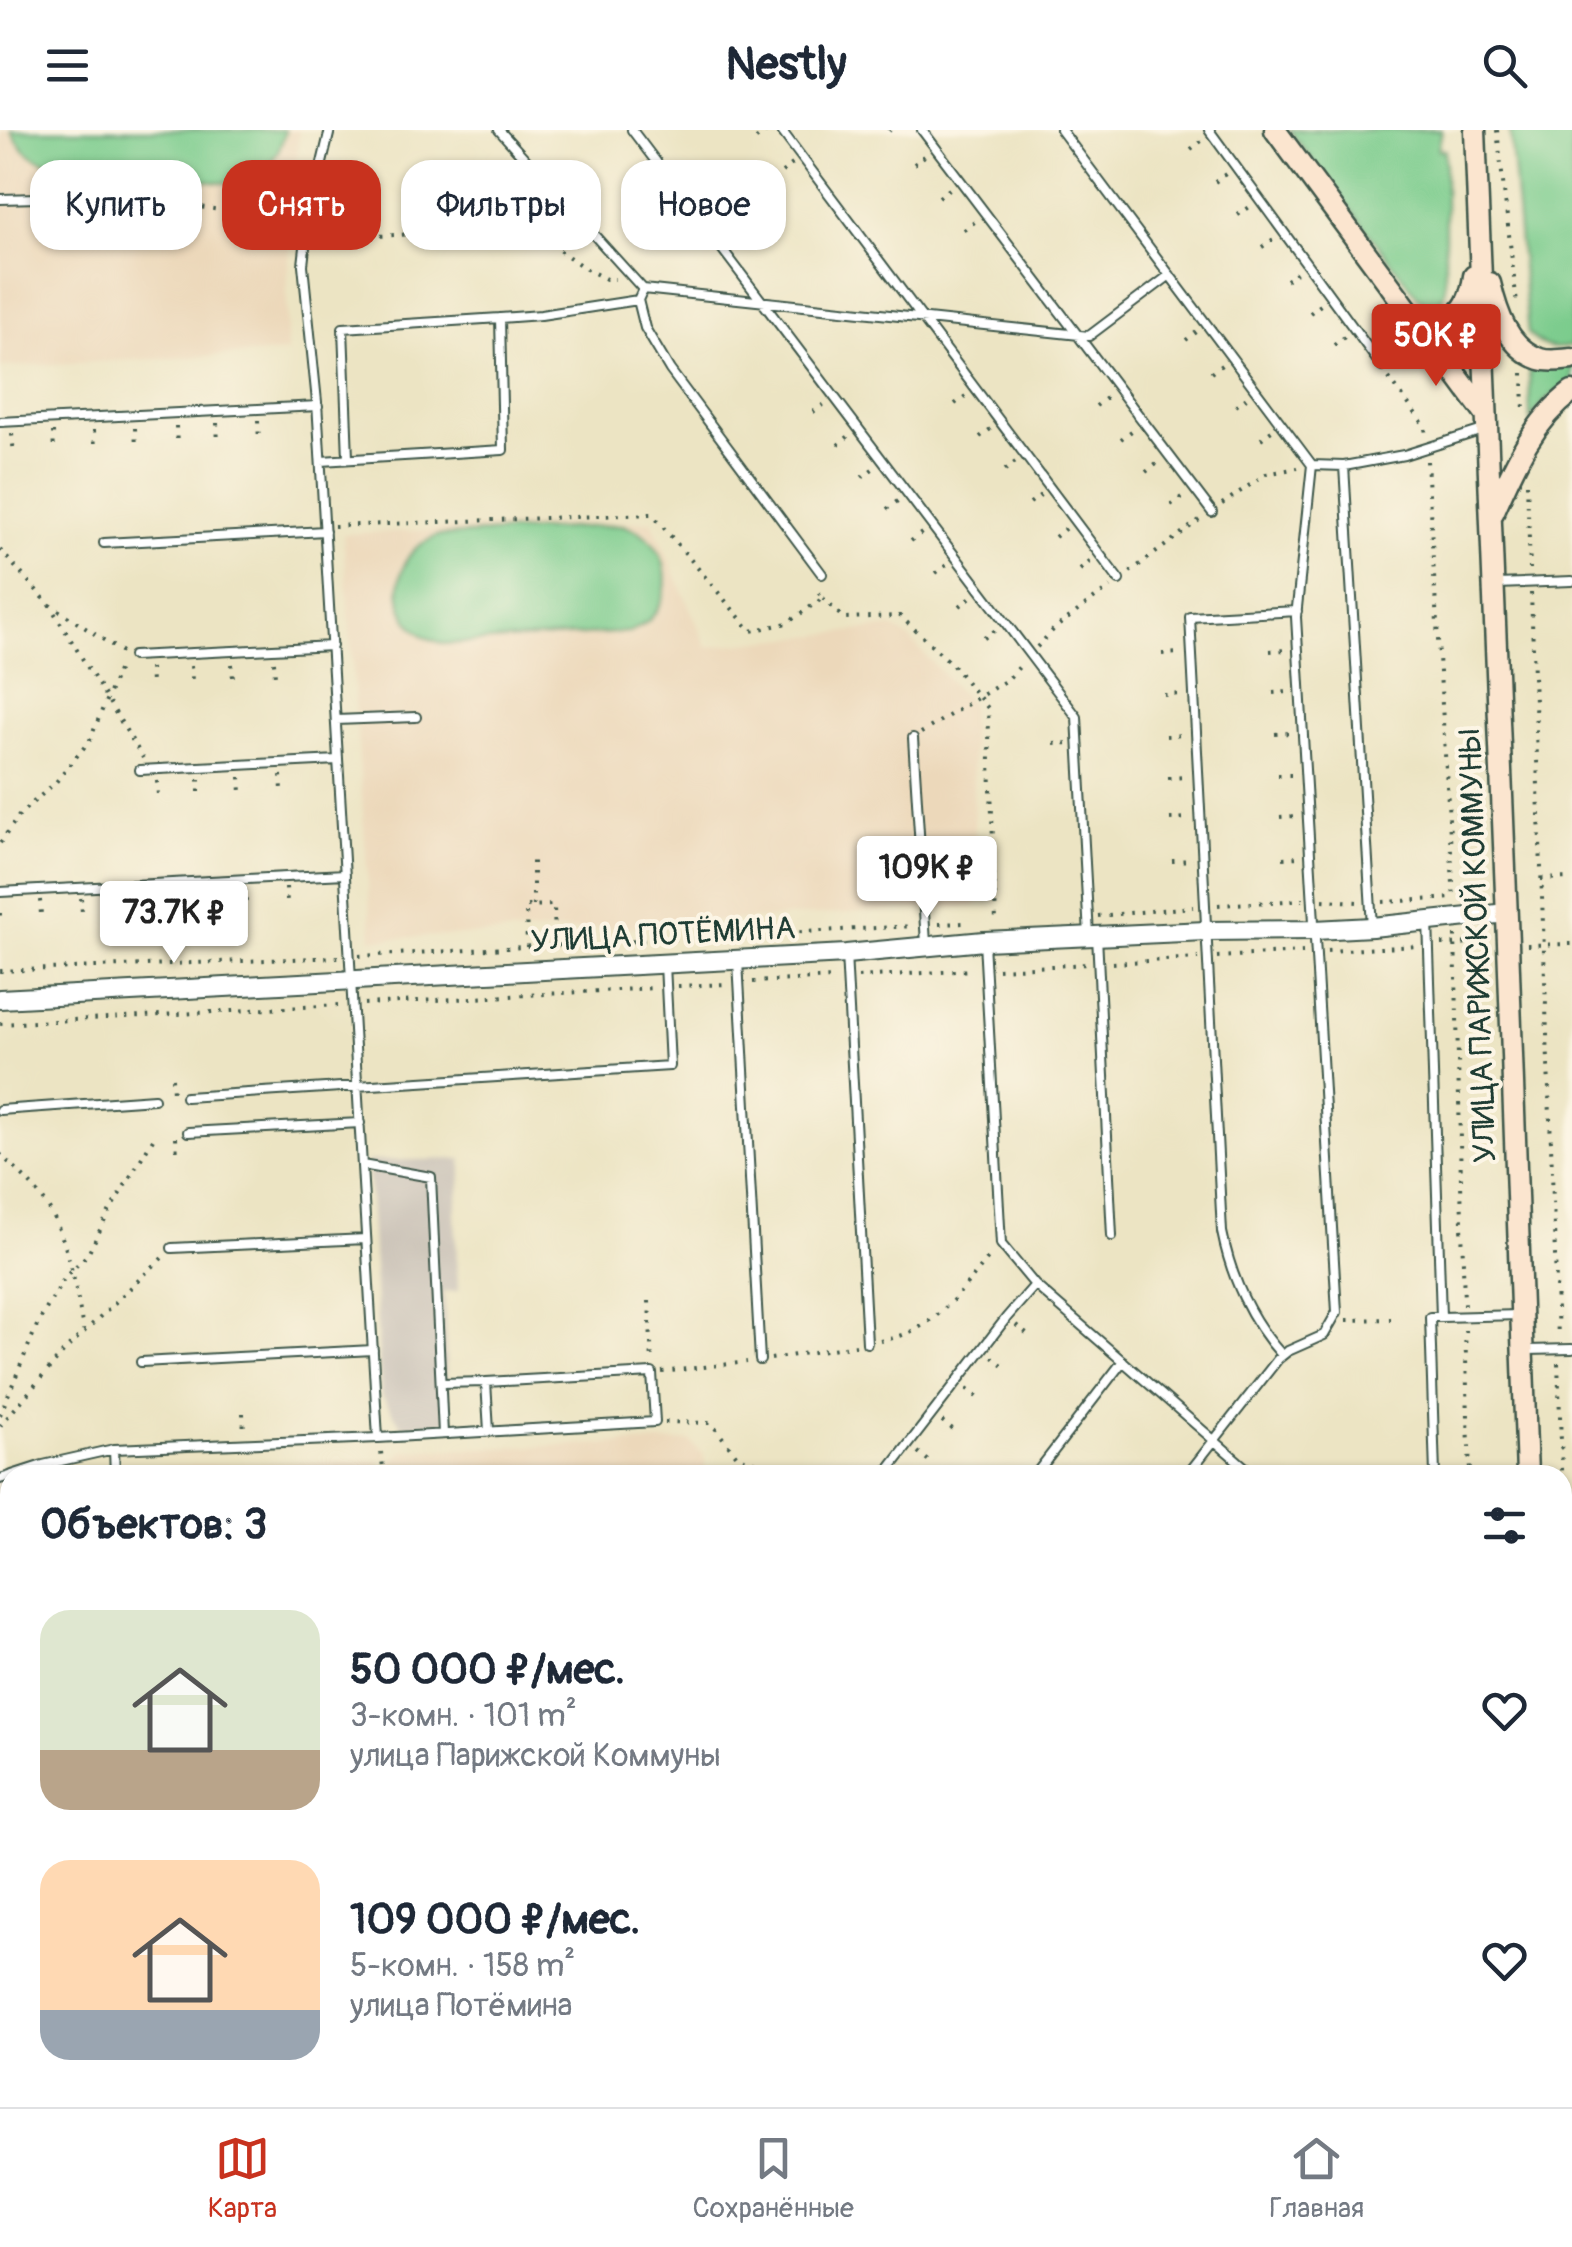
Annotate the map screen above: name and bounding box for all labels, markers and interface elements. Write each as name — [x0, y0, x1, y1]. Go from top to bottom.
text: Nestly — [726, 37, 846, 93]
icon: menu — [40, 38, 95, 93]
icon: search — [1477, 38, 1532, 93]
chip: Купить — [30, 160, 202, 250]
chip: Снять — [222, 160, 381, 250]
chip: Фильтры — [401, 160, 601, 250]
chip: Новое — [621, 160, 786, 250]
pin: 50K ₽ — [1366, 304, 1506, 389]
text: 50K ₽ — [1394, 316, 1478, 356]
street label: УЛИЦА ПАРИЖСКОЙ КОММУНЫ — [1450, 728, 1506, 1164]
pin: 109K ₽ — [846, 836, 1008, 921]
text: 109K ₽ — [879, 848, 975, 888]
pin: 73.7K ₽ — [82, 881, 266, 966]
text: 73.7K ₽ — [122, 893, 226, 933]
street label: УЛИЦА ПОТЁМИНА — [530, 908, 797, 962]
icon: filters — [1477, 1498, 1532, 1553]
text: Объектов: 3 — [40, 1499, 267, 1551]
text: 50 000 ₽/мес. — [350, 1644, 625, 1696]
icon: home — [120, 1650, 240, 1770]
icon: heart — [1477, 1683, 1532, 1738]
text: 3-комн. · 101 m² — [350, 1696, 577, 1736]
text: улица Парижской Коммуны — [350, 1736, 721, 1776]
text: 109 000 ₽/мес. — [350, 1894, 640, 1946]
icon: home — [120, 1900, 240, 2020]
icon: heart — [1477, 1933, 1532, 1988]
text: 5-комн. · 158 m² — [350, 1946, 575, 1986]
text: улица Потёмина — [350, 1986, 573, 2026]
tab: Карта — [208, 2131, 277, 2226]
tab: Сохранённые — [692, 2131, 854, 2226]
tab: Главная — [1269, 2131, 1364, 2226]

